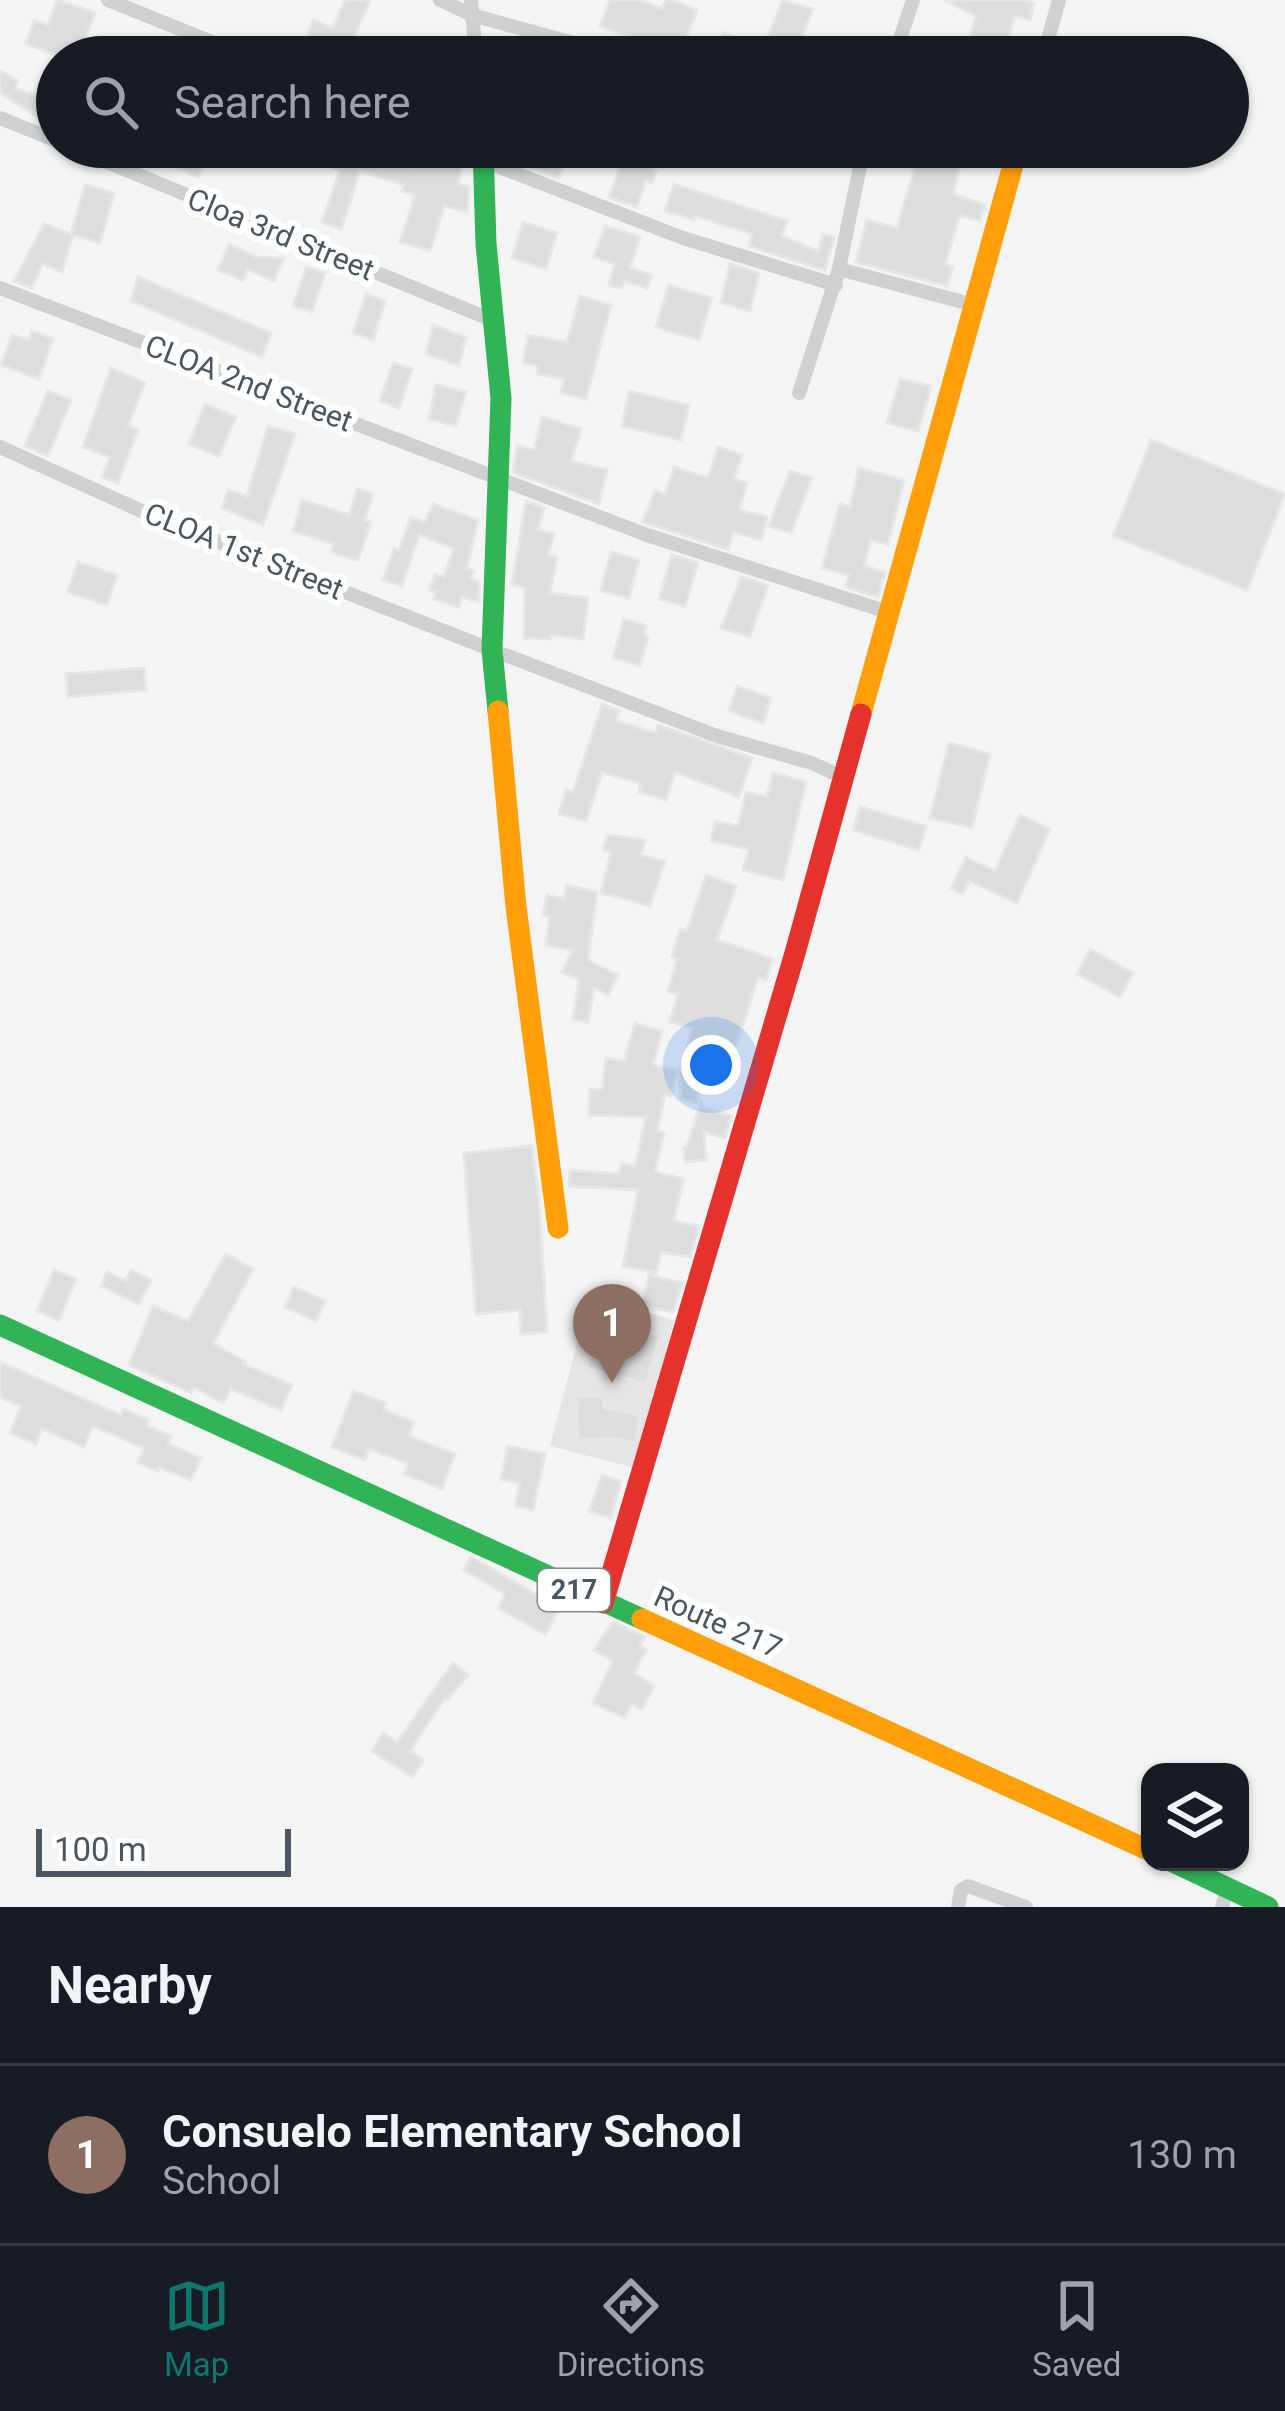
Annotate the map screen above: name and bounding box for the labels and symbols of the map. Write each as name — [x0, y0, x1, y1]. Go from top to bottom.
street label: Cloa 3rd Street — [183, 181, 379, 287]
street label: CLOA 2nd Street — [140, 327, 358, 439]
street label: CLOA 1st Street — [140, 495, 348, 607]
your location — [681, 1035, 741, 1095]
pin: 1 — [573, 1284, 651, 1383]
road number: 217 — [538, 1569, 610, 1611]
street label: Route 217 — [649, 1578, 787, 1666]
scale bar — [36, 1823, 291, 1876]

